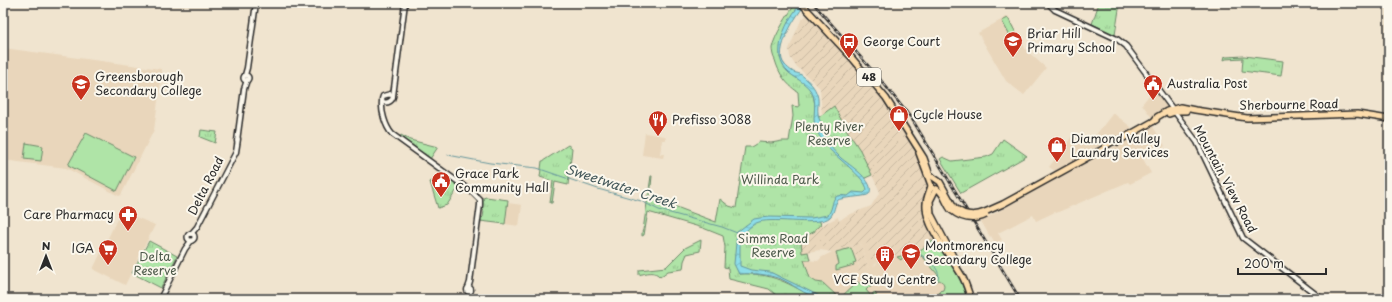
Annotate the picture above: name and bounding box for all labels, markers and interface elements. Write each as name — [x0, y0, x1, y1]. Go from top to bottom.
place label: Briar Hill Primary School — [1027, 24, 1115, 56]
school or university icon: Briar Hill Primary School — [1002, 30, 1024, 58]
bus stop icon: George Court — [838, 31, 860, 59]
place label: George Court — [863, 32, 940, 50]
place label: Greensborough Secondary College — [95, 67, 202, 99]
road number: 48 — [857, 68, 881, 86]
school or university icon: Greensborough Secondary College — [70, 73, 92, 101]
public building icon: Australia Post — [1142, 73, 1164, 101]
place label: Australia Post — [1167, 74, 1248, 92]
street label: Sherbourne Road — [1239, 94, 1339, 114]
shop icon: Cycle House — [888, 104, 910, 132]
place label: Cycle House — [913, 105, 983, 123]
restaurant icon: Prefisso 3088 — [647, 109, 669, 137]
place label: Prefisso 3088 — [672, 110, 752, 128]
park label: Plenty River Reserve — [795, 117, 864, 149]
street label: Mountain View Road — [1190, 121, 1262, 236]
place label: Diamond Valley Laundry Services — [1071, 129, 1169, 161]
shop icon: Diamond Valley Laundry Services — [1046, 135, 1068, 163]
street label: Delta Road — [183, 153, 228, 218]
water label: Sweetwater Creek — [563, 159, 680, 213]
place label: Grace Park Community Hall — [455, 164, 549, 196]
public building icon: Grace Park Community Hall — [430, 170, 452, 198]
park label: Willinda Park — [741, 170, 819, 188]
pharmacy icon: Care Pharmacy — [117, 204, 139, 232]
place label: Care Pharmacy — [23, 205, 114, 223]
park label: Simms Road Reserve — [738, 229, 808, 261]
north arrow — [26, 236, 66, 276]
place label: Montmorency Secondary College — [925, 236, 1032, 268]
text: N — [42, 237, 51, 254]
supermarket icon: IGA — [97, 238, 119, 266]
place label: IGA — [71, 239, 94, 257]
school or university icon: Montmorency Secondary College — [900, 242, 922, 270]
building icon: VCE Study Centre — [874, 244, 896, 272]
park label: Delta Reserve — [133, 247, 177, 279]
scale bar — [1238, 250, 1326, 276]
text: 200 m — [1244, 254, 1284, 272]
place label: VCE Study Centre — [834, 270, 937, 288]

